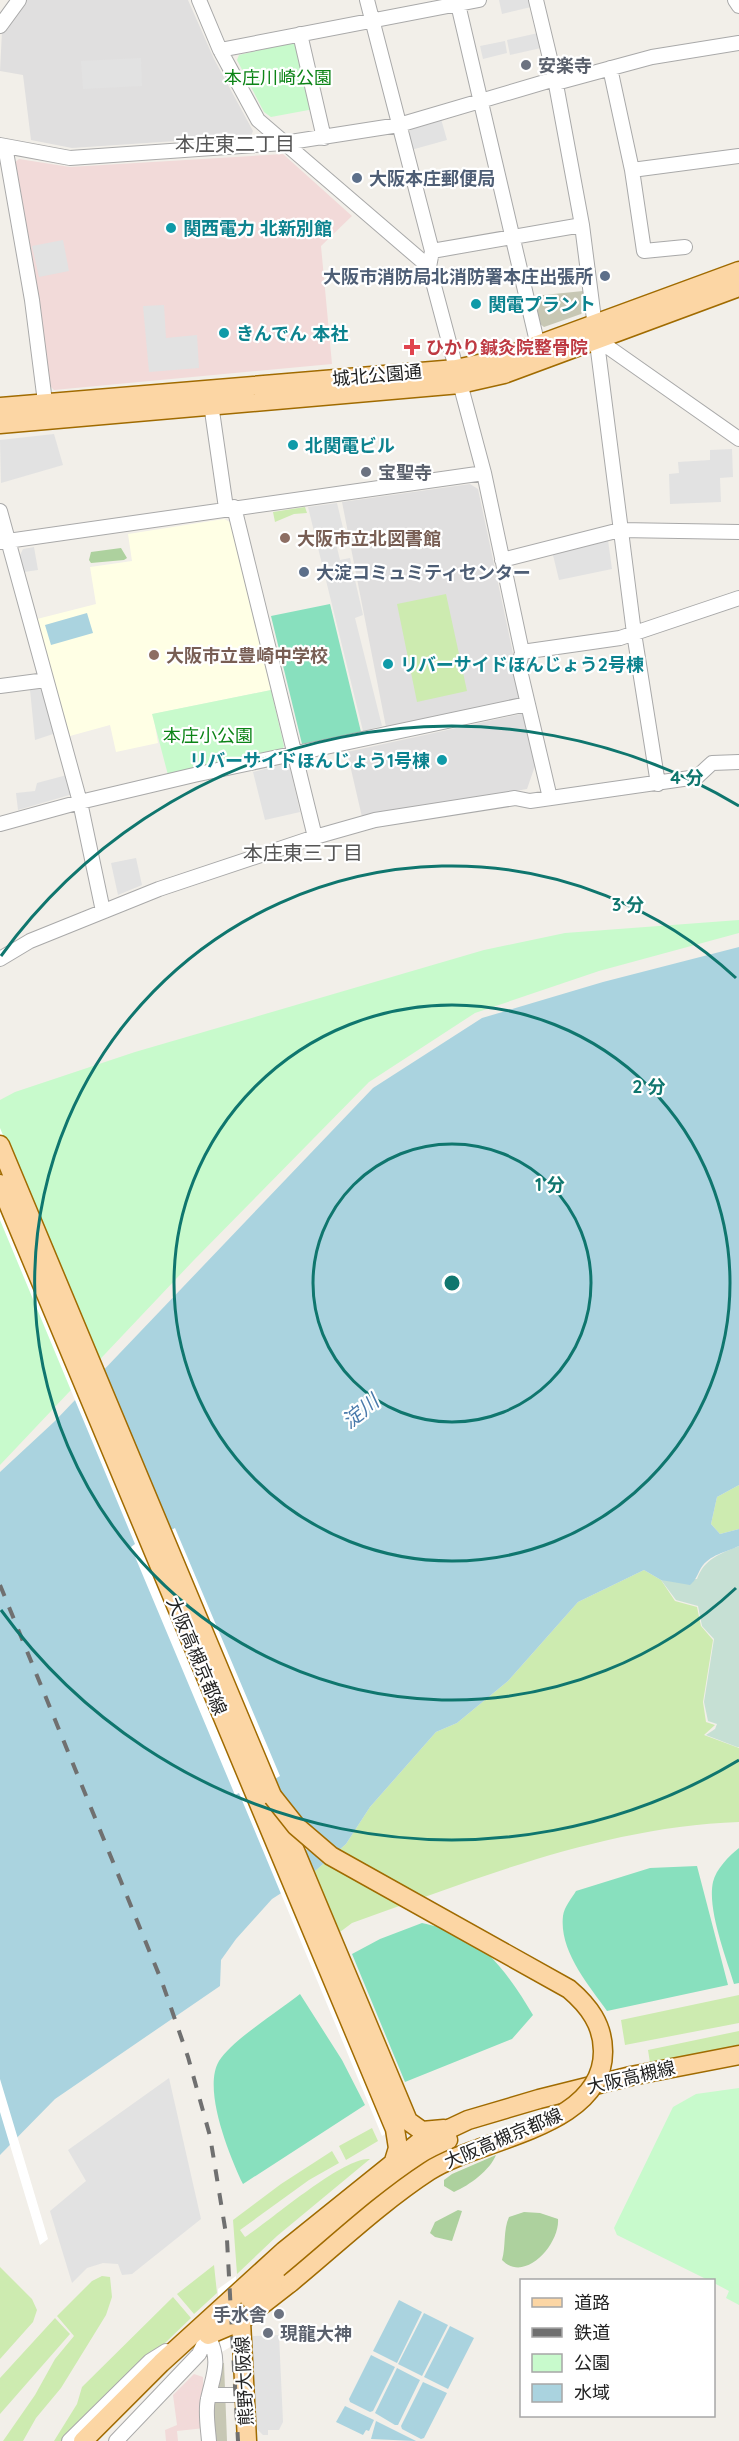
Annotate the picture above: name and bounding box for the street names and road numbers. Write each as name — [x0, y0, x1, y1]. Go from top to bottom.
street label: 城北公園通 — [331, 360, 423, 390]
street label: 大阪高槻京都線 — [162, 1594, 232, 1718]
street label: 大阪高槻線 — [585, 2056, 677, 2098]
street label: 大阪高槻京都線 — [441, 2103, 565, 2173]
street label: 熊野大阪線 — [230, 2335, 258, 2427]

